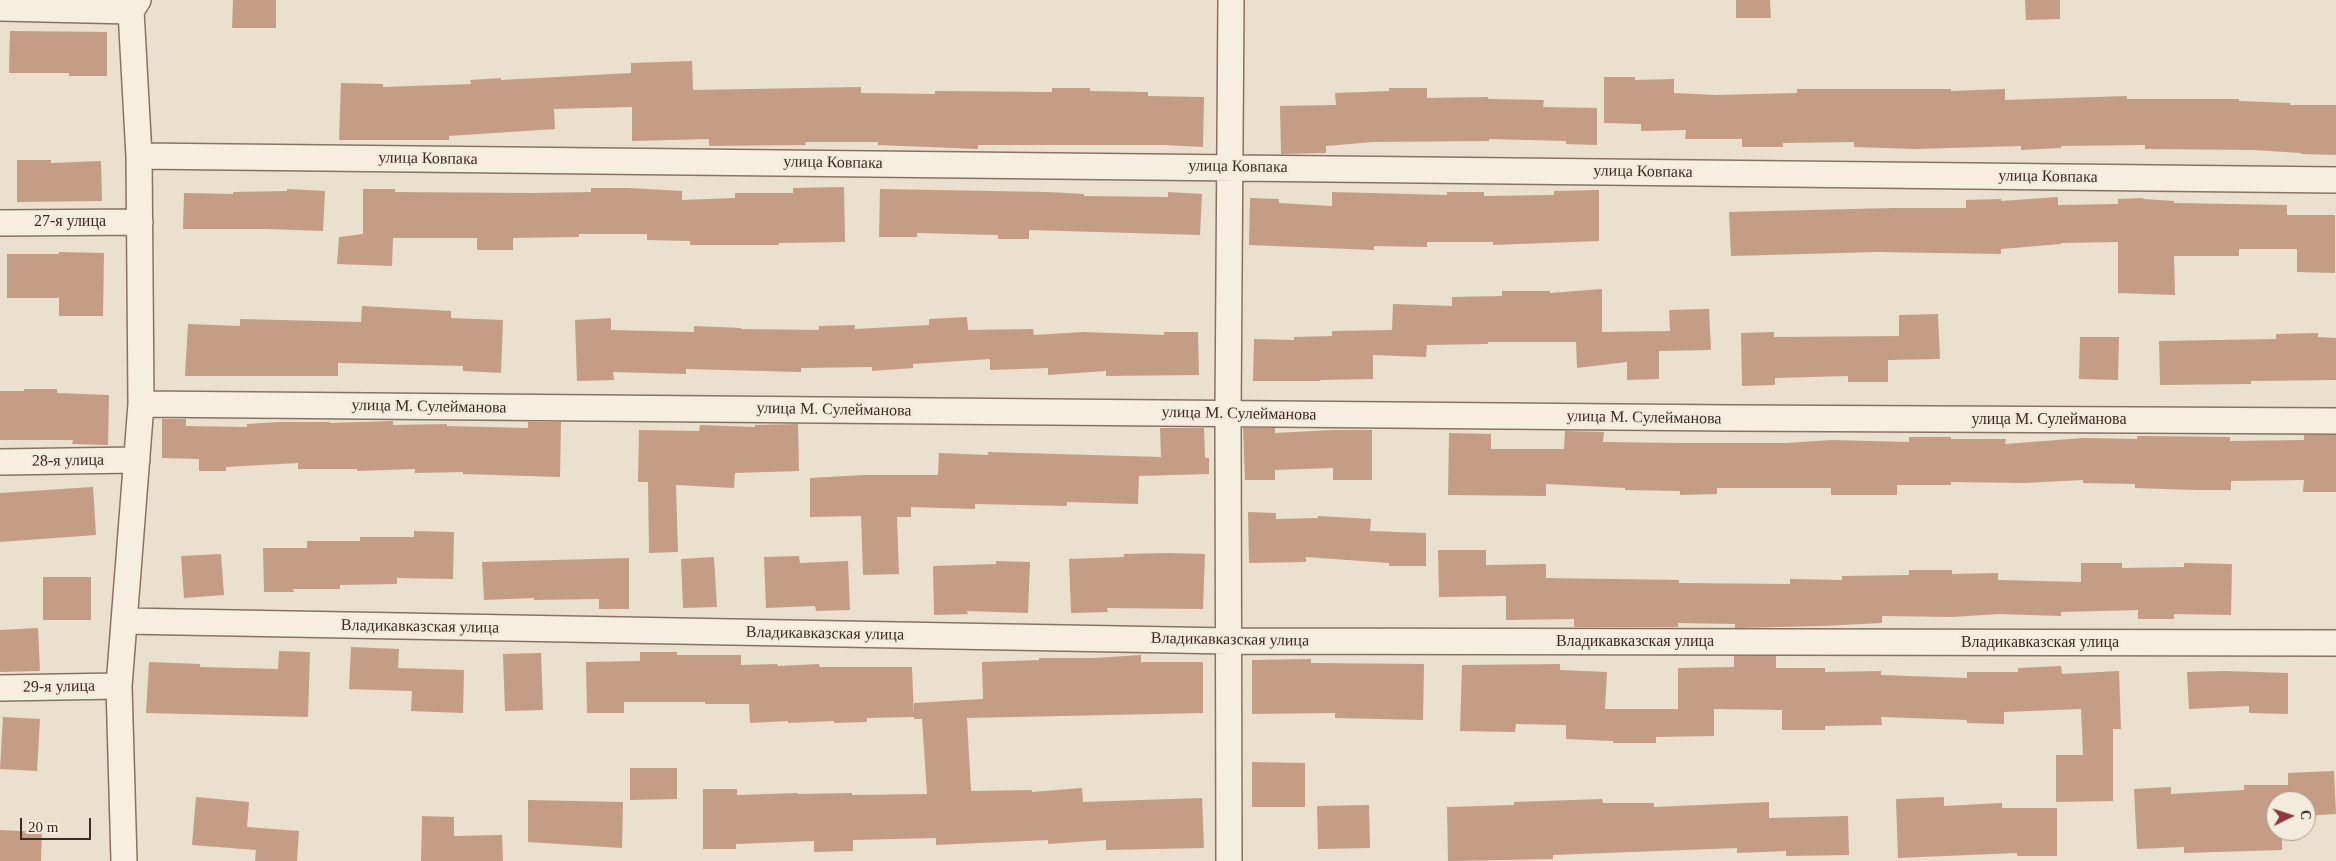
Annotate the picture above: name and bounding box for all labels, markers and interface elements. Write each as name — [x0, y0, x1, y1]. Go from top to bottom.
street label: улица Ковпака — [378, 149, 478, 169]
street label: улица Ковпака — [783, 153, 883, 173]
street label: улица Ковпака — [1188, 157, 1288, 177]
street label: улица Ковпака — [1593, 162, 1693, 182]
street label: улица Ковпака — [1998, 167, 2098, 187]
street label: 27-я улица — [34, 212, 106, 232]
street label: улица М. Сулейманова — [351, 396, 507, 418]
street label: улица М. Сулейманова — [756, 399, 912, 421]
street label: улица М. Сулейманова — [1161, 403, 1317, 425]
street label: улица М. Сулейманова — [1566, 407, 1722, 429]
street label: улица М. Сулейманова — [1971, 410, 2127, 430]
street label: 28-я улица — [32, 451, 104, 471]
street label: Владикавказская улица — [341, 616, 499, 638]
street label: Владикавказская улица — [746, 623, 904, 645]
street label: Владикавказская улица — [1151, 629, 1309, 651]
street label: Владикавказская улица — [1556, 632, 1714, 652]
street label: Владикавказская улица — [1961, 633, 2119, 653]
street label: 29-я улица — [23, 677, 95, 697]
north arrow — [2266, 791, 2316, 841]
scale bar — [22, 808, 94, 840]
text: С — [2298, 809, 2313, 821]
text: 20 m — [28, 819, 58, 835]

